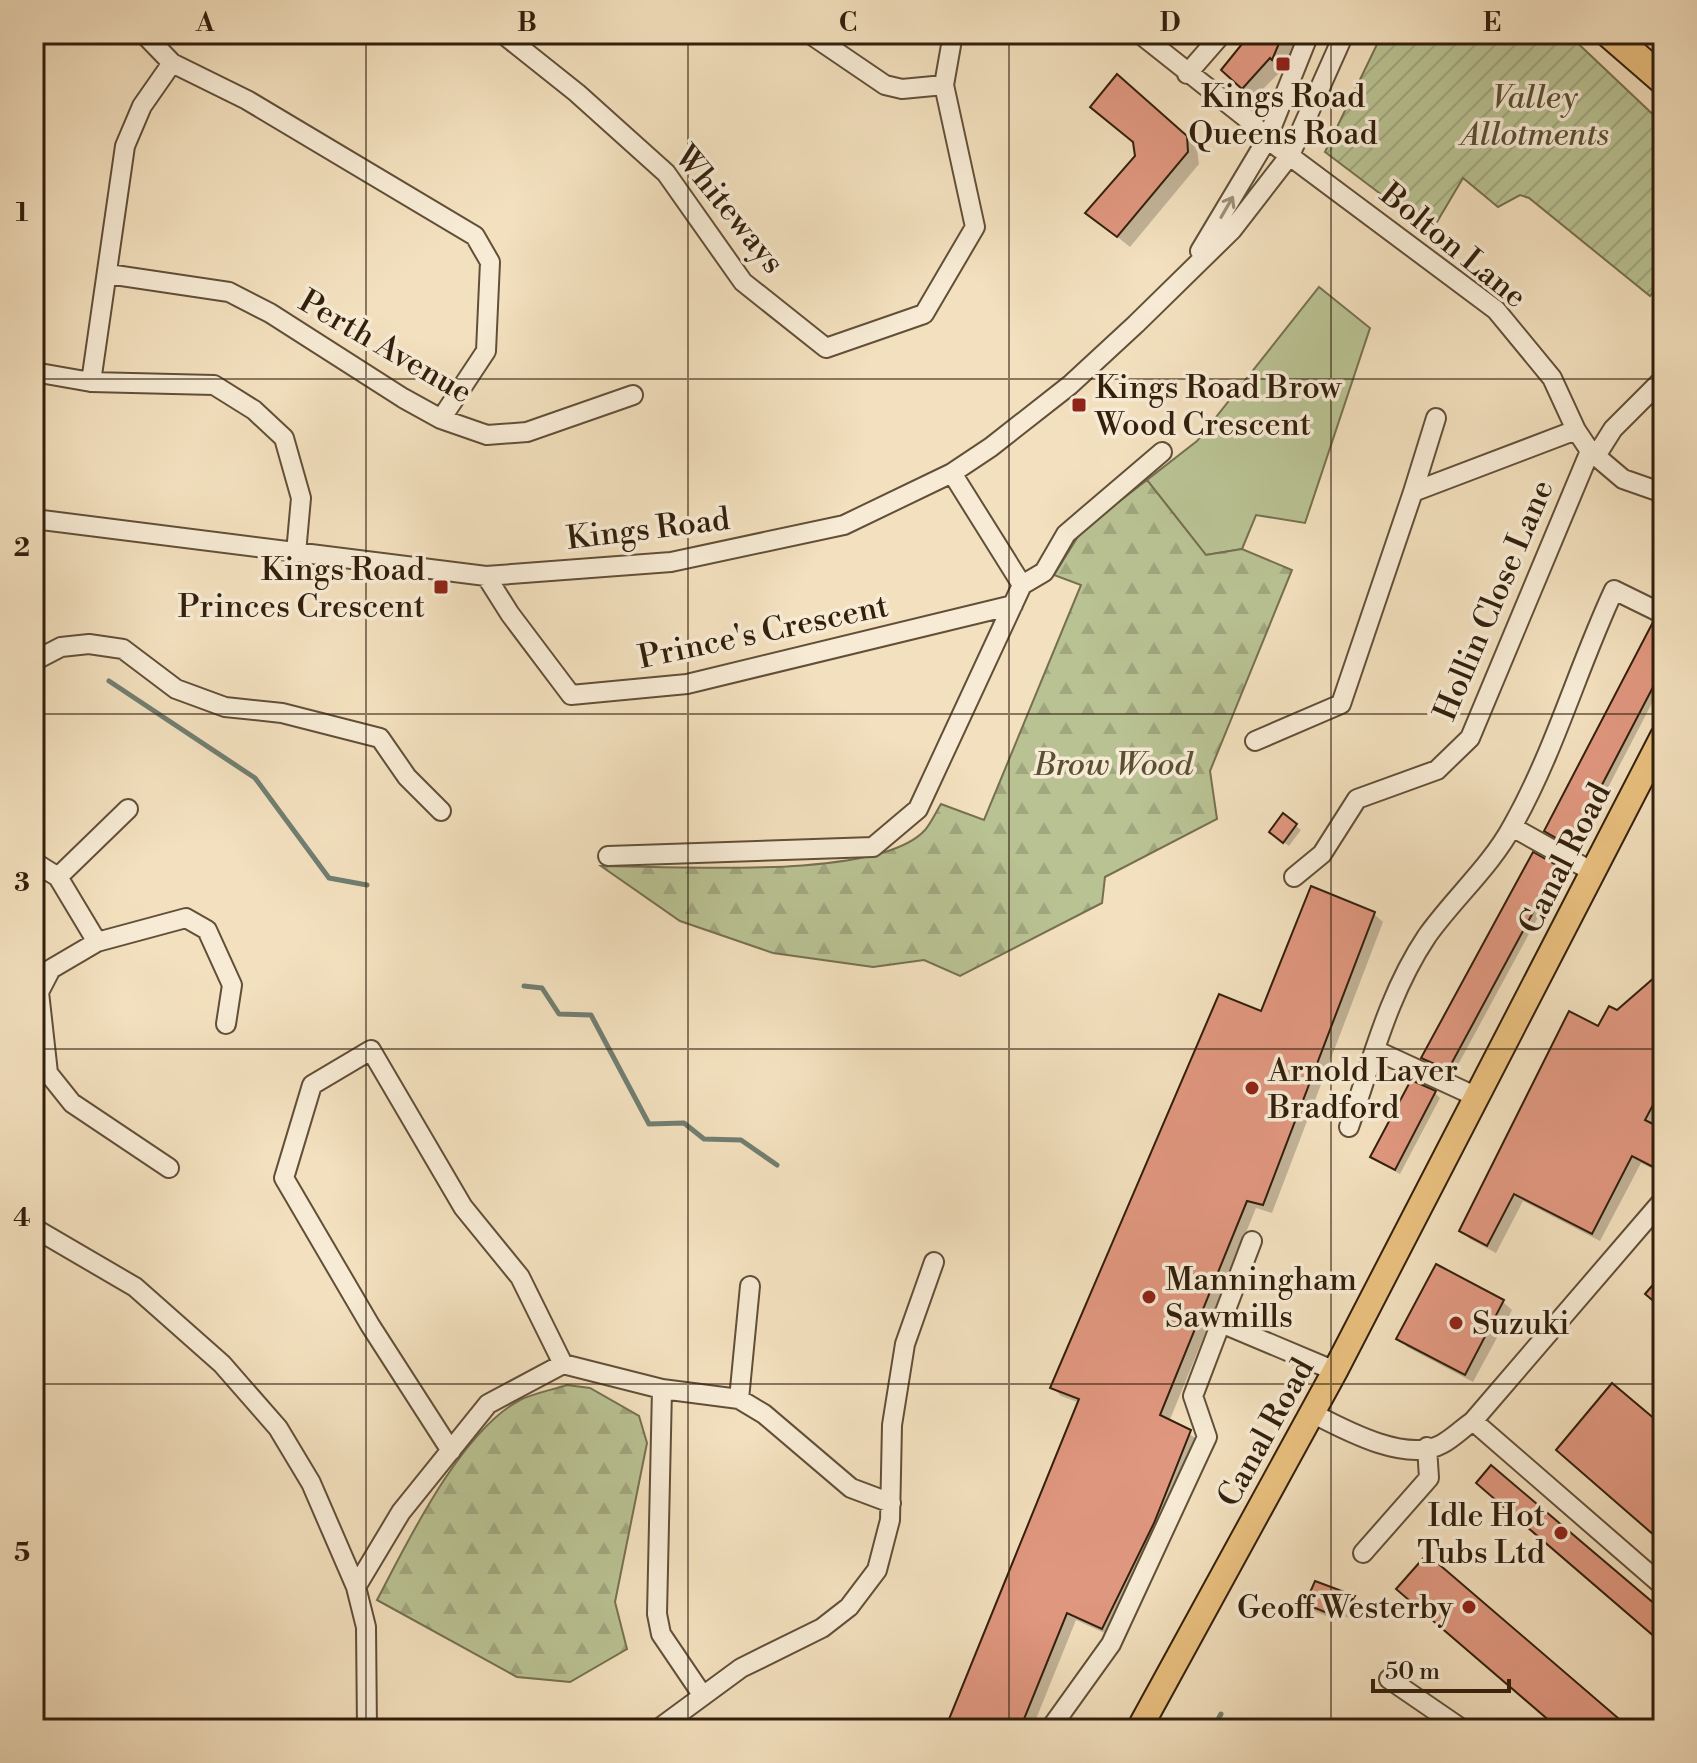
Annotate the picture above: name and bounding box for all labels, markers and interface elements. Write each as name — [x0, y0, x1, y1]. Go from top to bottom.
text: A — [195, 7, 215, 39]
text: B — [517, 7, 537, 39]
text: C — [839, 7, 857, 39]
text: D — [1160, 7, 1180, 39]
text: E — [1483, 7, 1501, 39]
marker: Kings Road Queens Road — [1274, 55, 1292, 73]
place label: Kings Road Queens Road — [1188, 77, 1378, 154]
park label: Valley Allotments — [1458, 78, 1609, 155]
street label: Whiteways — [665, 137, 793, 282]
street label: Bolton Lane — [1371, 174, 1535, 317]
one-way arrow — [1219, 196, 1235, 219]
text: 1 — [16, 197, 29, 229]
street label: Perth Avenue — [292, 281, 479, 413]
place label: Kings Road Brow Wood Crescent — [1094, 368, 1342, 445]
marker: Kings Road Brow Wood Crescent — [1070, 396, 1088, 414]
street label: Hollin Close Lane — [1425, 474, 1563, 727]
street label: Kings Road — [564, 499, 732, 559]
text: 2 — [14, 532, 30, 564]
place label: Kings Road Princes Crescent — [178, 550, 425, 627]
marker: Kings Road Princes Crescent — [432, 578, 450, 596]
street label: Prince's Crescent — [635, 586, 892, 678]
park label: Brow Wood — [1033, 745, 1194, 785]
street label: Canal Road — [1510, 776, 1620, 940]
text: 3 — [14, 867, 30, 899]
place label: Arnold Laver Bradford — [1267, 1051, 1458, 1128]
marker: Arnold Laver Bradford — [1243, 1079, 1261, 1097]
text: 4 — [13, 1202, 31, 1234]
place label: Manningham Sawmills — [1165, 1260, 1357, 1337]
marker: Manningham Sawmills — [1140, 1288, 1158, 1306]
place label: Suzuki — [1472, 1304, 1569, 1344]
marker: Suzuki — [1447, 1314, 1465, 1332]
street label: Canal Road — [1209, 1351, 1323, 1514]
place label: Idle Hot Tubs Ltd — [1417, 1496, 1545, 1573]
marker: Idle Hot Tubs Ltd — [1552, 1524, 1570, 1542]
text: 5 — [14, 1537, 30, 1569]
place label: Geoff Westerby — [1237, 1588, 1453, 1628]
marker: Geoff Westerby — [1460, 1598, 1478, 1616]
scale bar — [1373, 1643, 1509, 1693]
text: 50 m — [1385, 1657, 1440, 1687]

